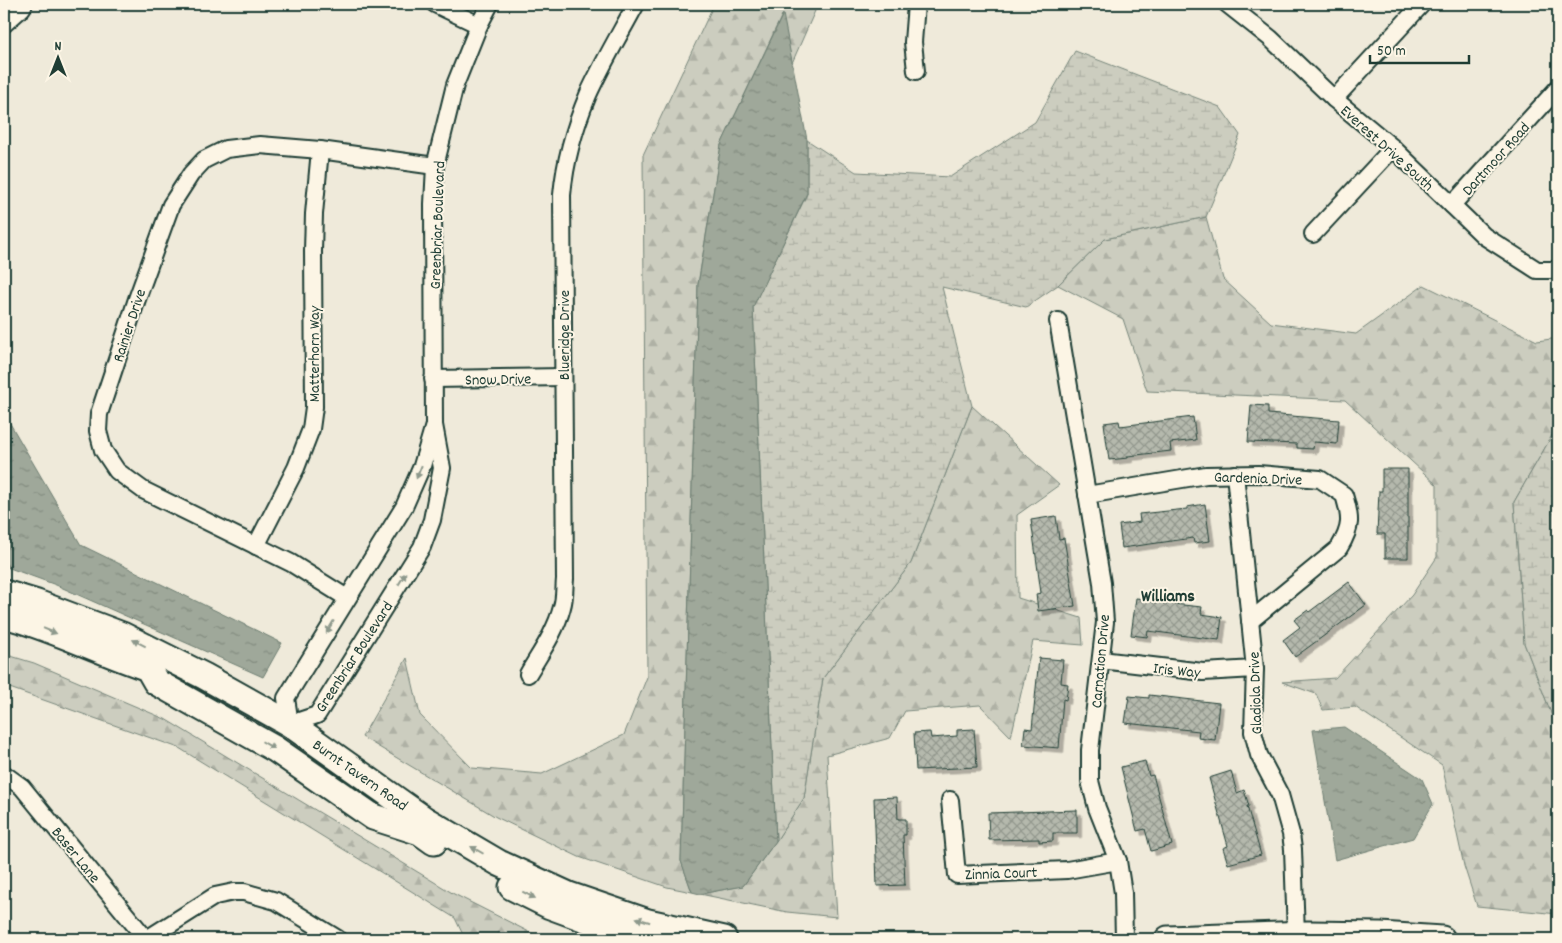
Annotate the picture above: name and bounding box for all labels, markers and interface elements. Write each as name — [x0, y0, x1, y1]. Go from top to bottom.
north arrow — [32, 32, 82, 82]
scale bar — [1370, 32, 1468, 64]
text: N — [55, 37, 62, 57]
text: 50 m — [1377, 41, 1406, 63]
street label: Everest Drive South — [1334, 100, 1438, 197]
street label: Dartmoor Road — [1457, 118, 1536, 202]
street label: Greenbriar Boulevard — [425, 160, 452, 290]
street label: Rainier Drive — [108, 286, 153, 365]
street label: Blueridge Drive — [554, 290, 577, 380]
street label: Matterhorn Way — [304, 305, 327, 402]
street label: Snow Drive — [465, 368, 531, 393]
one-way arrow — [415, 464, 422, 479]
street label: Gardenia Drive — [1213, 466, 1302, 493]
one-way arrow — [398, 572, 407, 585]
district label: Williams — [1141, 585, 1195, 610]
street label: Greenbriar Boulevard — [310, 597, 400, 717]
street label: Carnation Drive — [1086, 613, 1117, 709]
one-way arrow — [325, 621, 334, 634]
one-way arrow — [43, 627, 58, 635]
one-way arrow — [132, 639, 146, 647]
street label: Gladiola Drive — [1244, 651, 1269, 735]
street label: Iris Way — [1152, 658, 1202, 685]
street label: Burnt Tavern Road — [307, 735, 412, 818]
one-way arrow — [262, 741, 275, 750]
street label: Baser Lane — [45, 822, 105, 889]
one-way arrow — [471, 845, 484, 854]
street label: Zinnia Court — [964, 862, 1038, 887]
one-way arrow — [522, 891, 536, 899]
one-way arrow — [635, 916, 650, 923]

